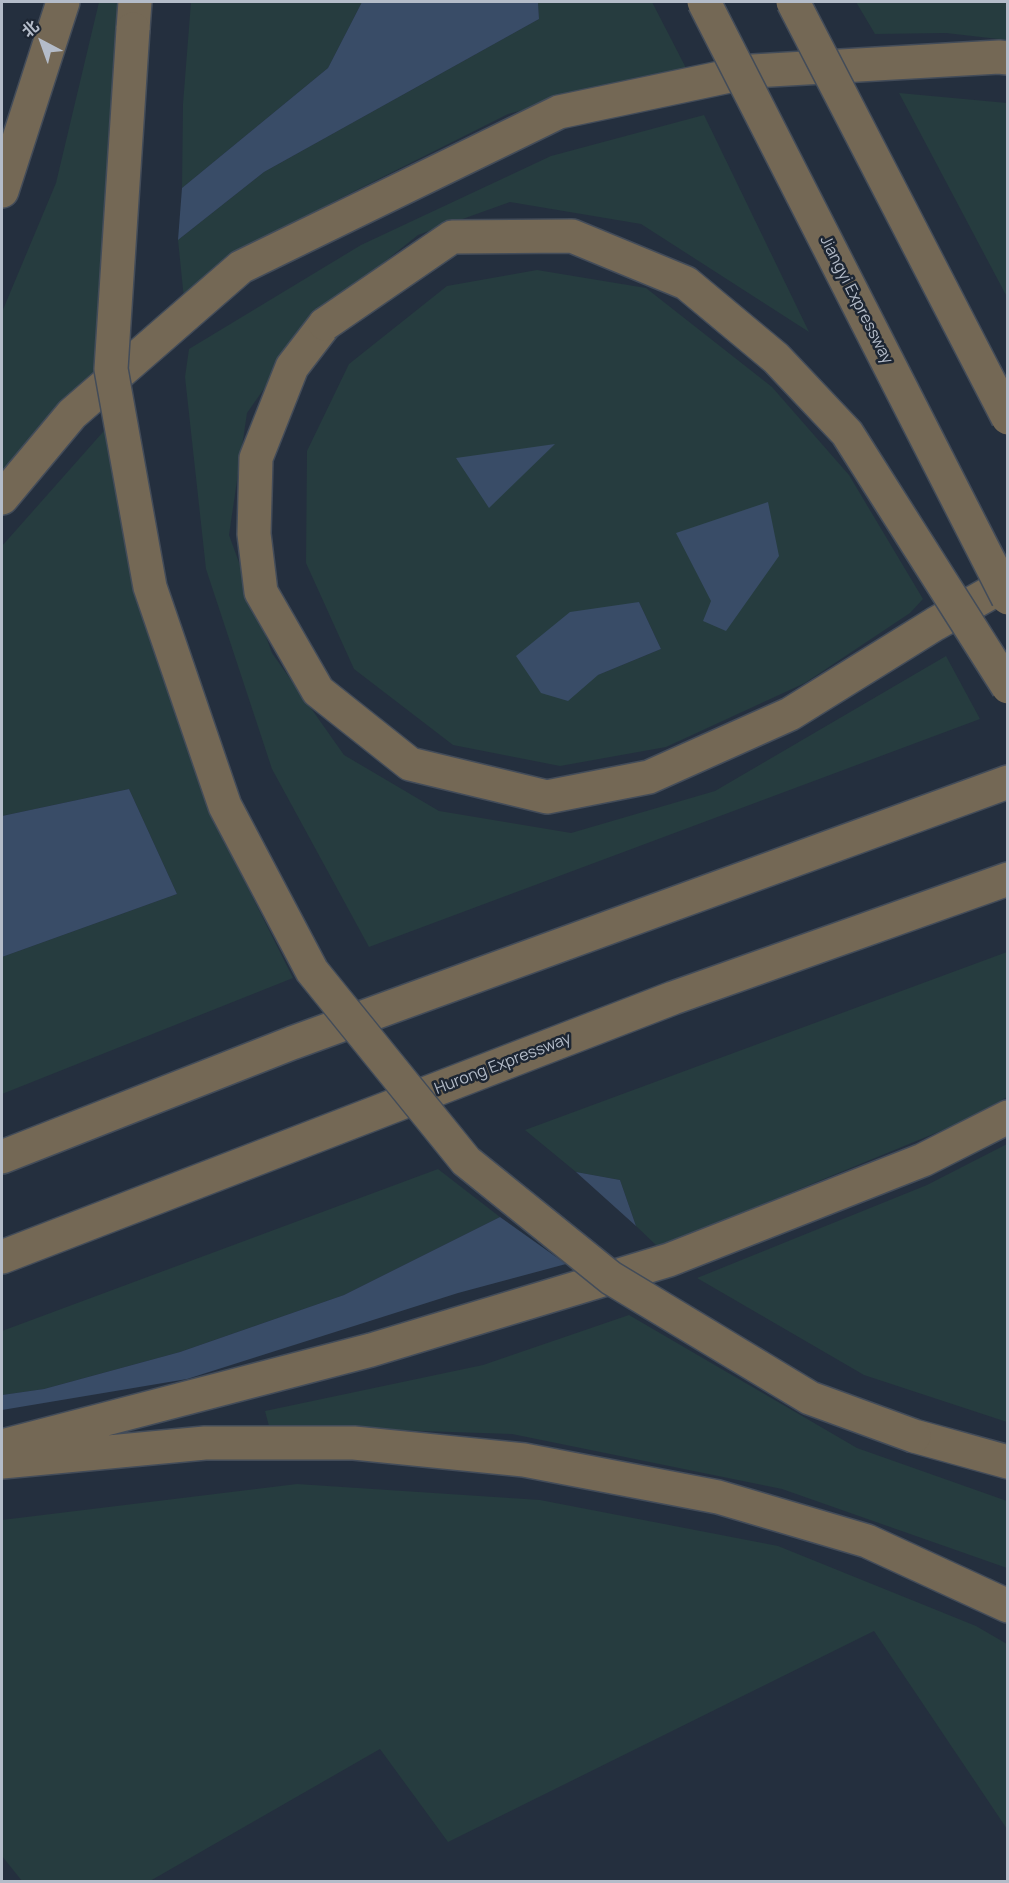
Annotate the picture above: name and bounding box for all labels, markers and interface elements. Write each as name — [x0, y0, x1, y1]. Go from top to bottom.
north arrow — [12, 12, 72, 72]
text: 北 — [17, 15, 43, 42]
street label: Jiangyi Expressway — [815, 233, 897, 367]
street label: Hurong Expressway — [432, 1029, 574, 1099]

